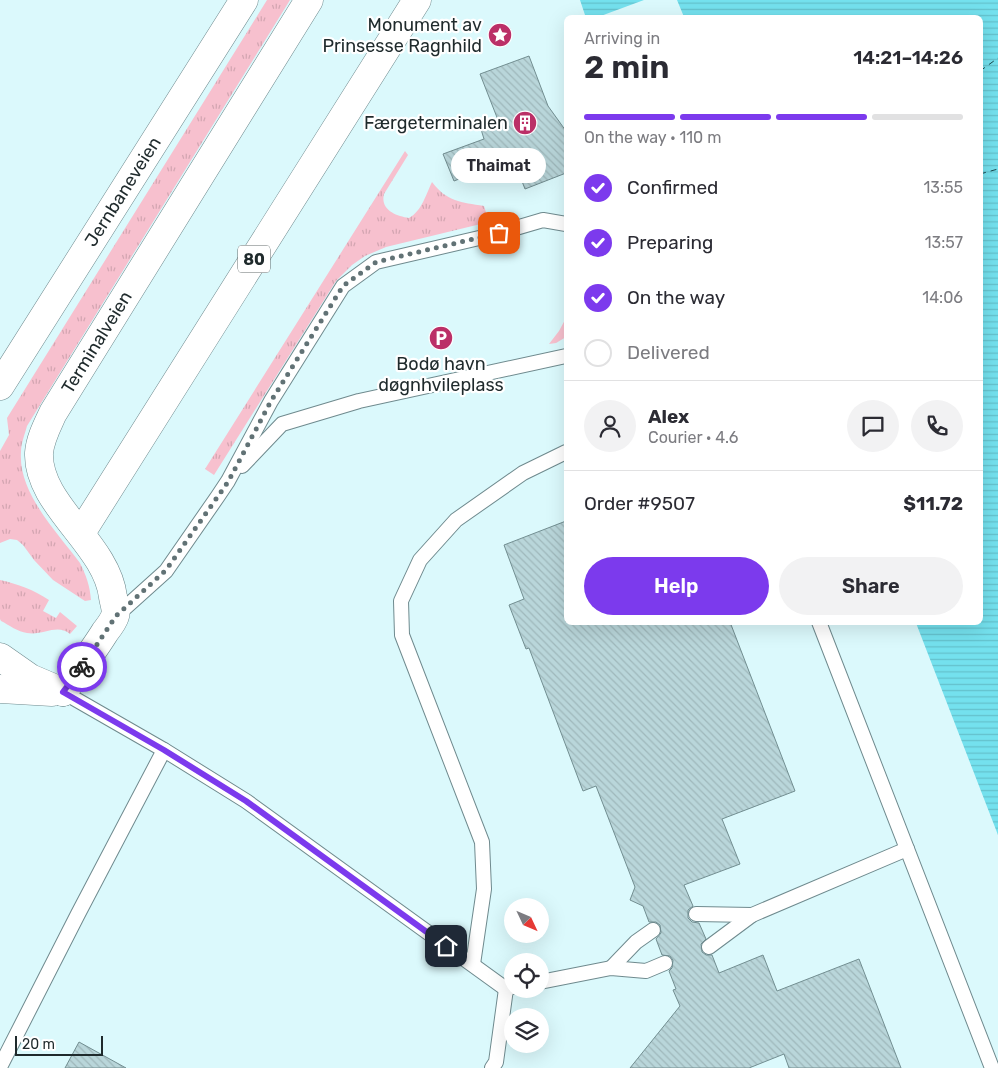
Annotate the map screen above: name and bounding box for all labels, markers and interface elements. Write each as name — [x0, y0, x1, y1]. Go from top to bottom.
place label: Monument av Prinsesse Ragnhild — [322, 14, 482, 57]
place icon: Monument av Prinsesse Ragnhild — [487, 22, 513, 48]
text: Arriving in — [584, 29, 660, 48]
text: 14:21–14:26 — [853, 46, 963, 69]
text: 2 min — [584, 48, 669, 86]
building icon: Færgeterminalen — [512, 110, 538, 136]
place label: Færgeterminalen — [364, 112, 508, 134]
text: On the way · 110 m — [584, 128, 721, 147]
street label: Jernbaneveien — [80, 133, 166, 251]
callout: Thaimat — [452, 148, 546, 183]
text: Thaimat — [466, 156, 531, 175]
icon: check — [584, 174, 612, 202]
text: Confirmed — [627, 176, 718, 199]
text: 13:55 — [923, 178, 963, 197]
pin — [478, 212, 520, 254]
icon: bag — [485, 219, 513, 247]
icon: check — [584, 229, 612, 257]
text: Preparing — [627, 231, 713, 254]
text: 13:57 — [925, 233, 963, 252]
road number: 80 — [238, 245, 270, 272]
icon: check — [584, 284, 612, 312]
text: On the way — [627, 286, 725, 309]
street label: Terminalveien — [57, 287, 137, 398]
text: 14:06 — [922, 288, 963, 307]
parking icon: Bodø havn døgnhvileplass — [428, 325, 454, 351]
text: Delivered — [627, 341, 710, 364]
place label: Bodø havn døgnhvileplass — [378, 353, 504, 396]
button: person — [584, 400, 636, 452]
button: chat — [847, 400, 899, 452]
button: phone — [911, 400, 963, 452]
text: Alex — [648, 405, 689, 428]
text: Courier · 4.6 — [648, 428, 738, 447]
text: Order #9507 — [584, 492, 695, 515]
text: $11.72 — [903, 492, 963, 515]
button: Help — [584, 557, 769, 615]
button: Share — [779, 557, 963, 615]
courier — [57, 642, 107, 692]
icon: bike — [68, 653, 96, 681]
north arrow — [504, 898, 549, 942]
map controls — [504, 898, 549, 1053]
pin — [425, 925, 467, 967]
icon: home — [432, 932, 460, 960]
button: locate — [504, 953, 549, 998]
button: layers — [504, 1008, 549, 1053]
scale bar — [15, 1033, 102, 1056]
text: 20 m — [22, 1036, 55, 1053]

